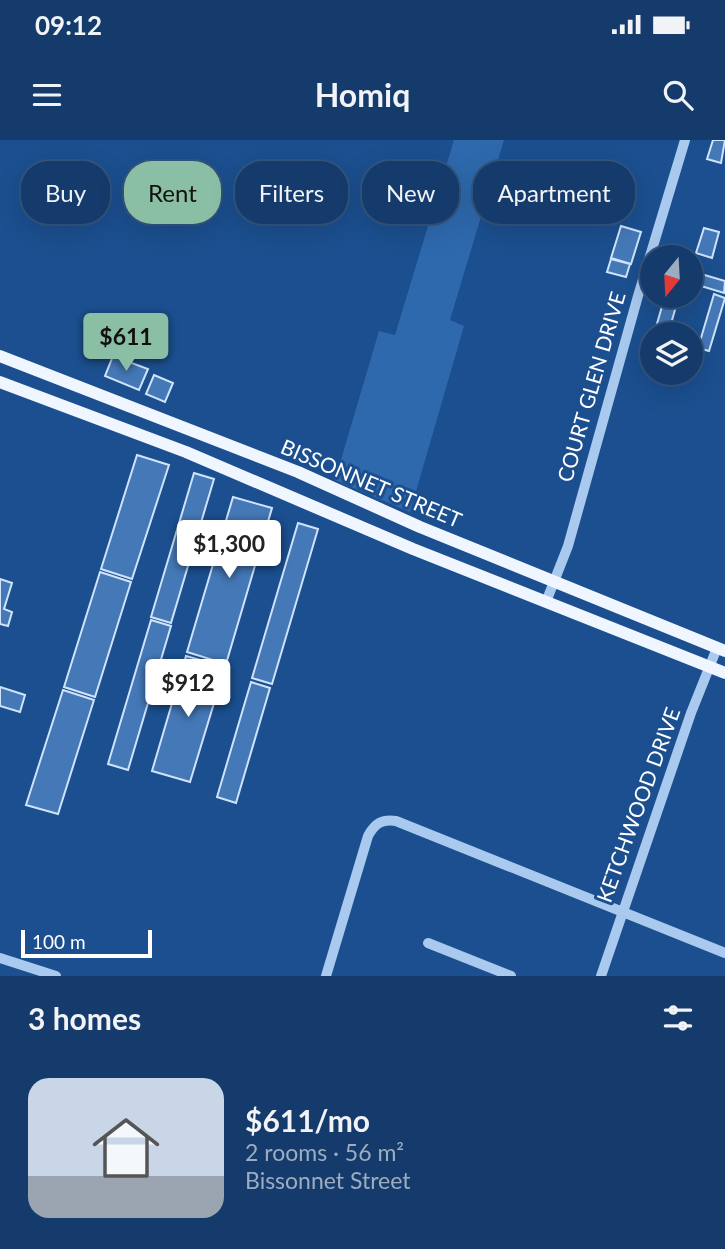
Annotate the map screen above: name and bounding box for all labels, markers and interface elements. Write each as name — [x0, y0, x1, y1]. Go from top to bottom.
text: 09:12 — [35, 9, 102, 41]
text: Homiq — [315, 75, 410, 114]
icon: menu — [28, 76, 66, 114]
icon: search — [659, 76, 697, 114]
chip: Buy — [21, 161, 110, 224]
chip: Rent — [124, 161, 221, 224]
chip: Filters — [235, 161, 348, 224]
chip: New — [362, 161, 459, 224]
chip: Apartment — [473, 161, 635, 224]
north arrow — [640, 245, 704, 308]
map controls — [640, 245, 703, 385]
street label: COURT GLEN DRIVE — [551, 289, 630, 485]
pin: $611 — [85, 314, 167, 373]
text: $611 — [99, 322, 153, 350]
button: layers — [640, 322, 703, 385]
street label: BISSONNET STREET — [277, 433, 466, 532]
pin: $1,300 — [172, 520, 286, 580]
text: $1,300 — [193, 529, 265, 557]
pin: $912 — [147, 660, 229, 719]
text: $912 — [161, 668, 215, 696]
street label: KETCHWOOD DRIVE — [591, 704, 685, 905]
scale bar — [21, 927, 152, 959]
text: 100 m — [32, 930, 86, 953]
icon: filters — [659, 999, 697, 1037]
text: 3 homes — [28, 1000, 141, 1036]
text: $611/mo — [245, 1102, 370, 1138]
icon: home — [84, 1106, 168, 1190]
text: 2 rooms · 56 m² — [245, 1138, 404, 1166]
text: Bissonnet Street — [245, 1166, 411, 1194]

